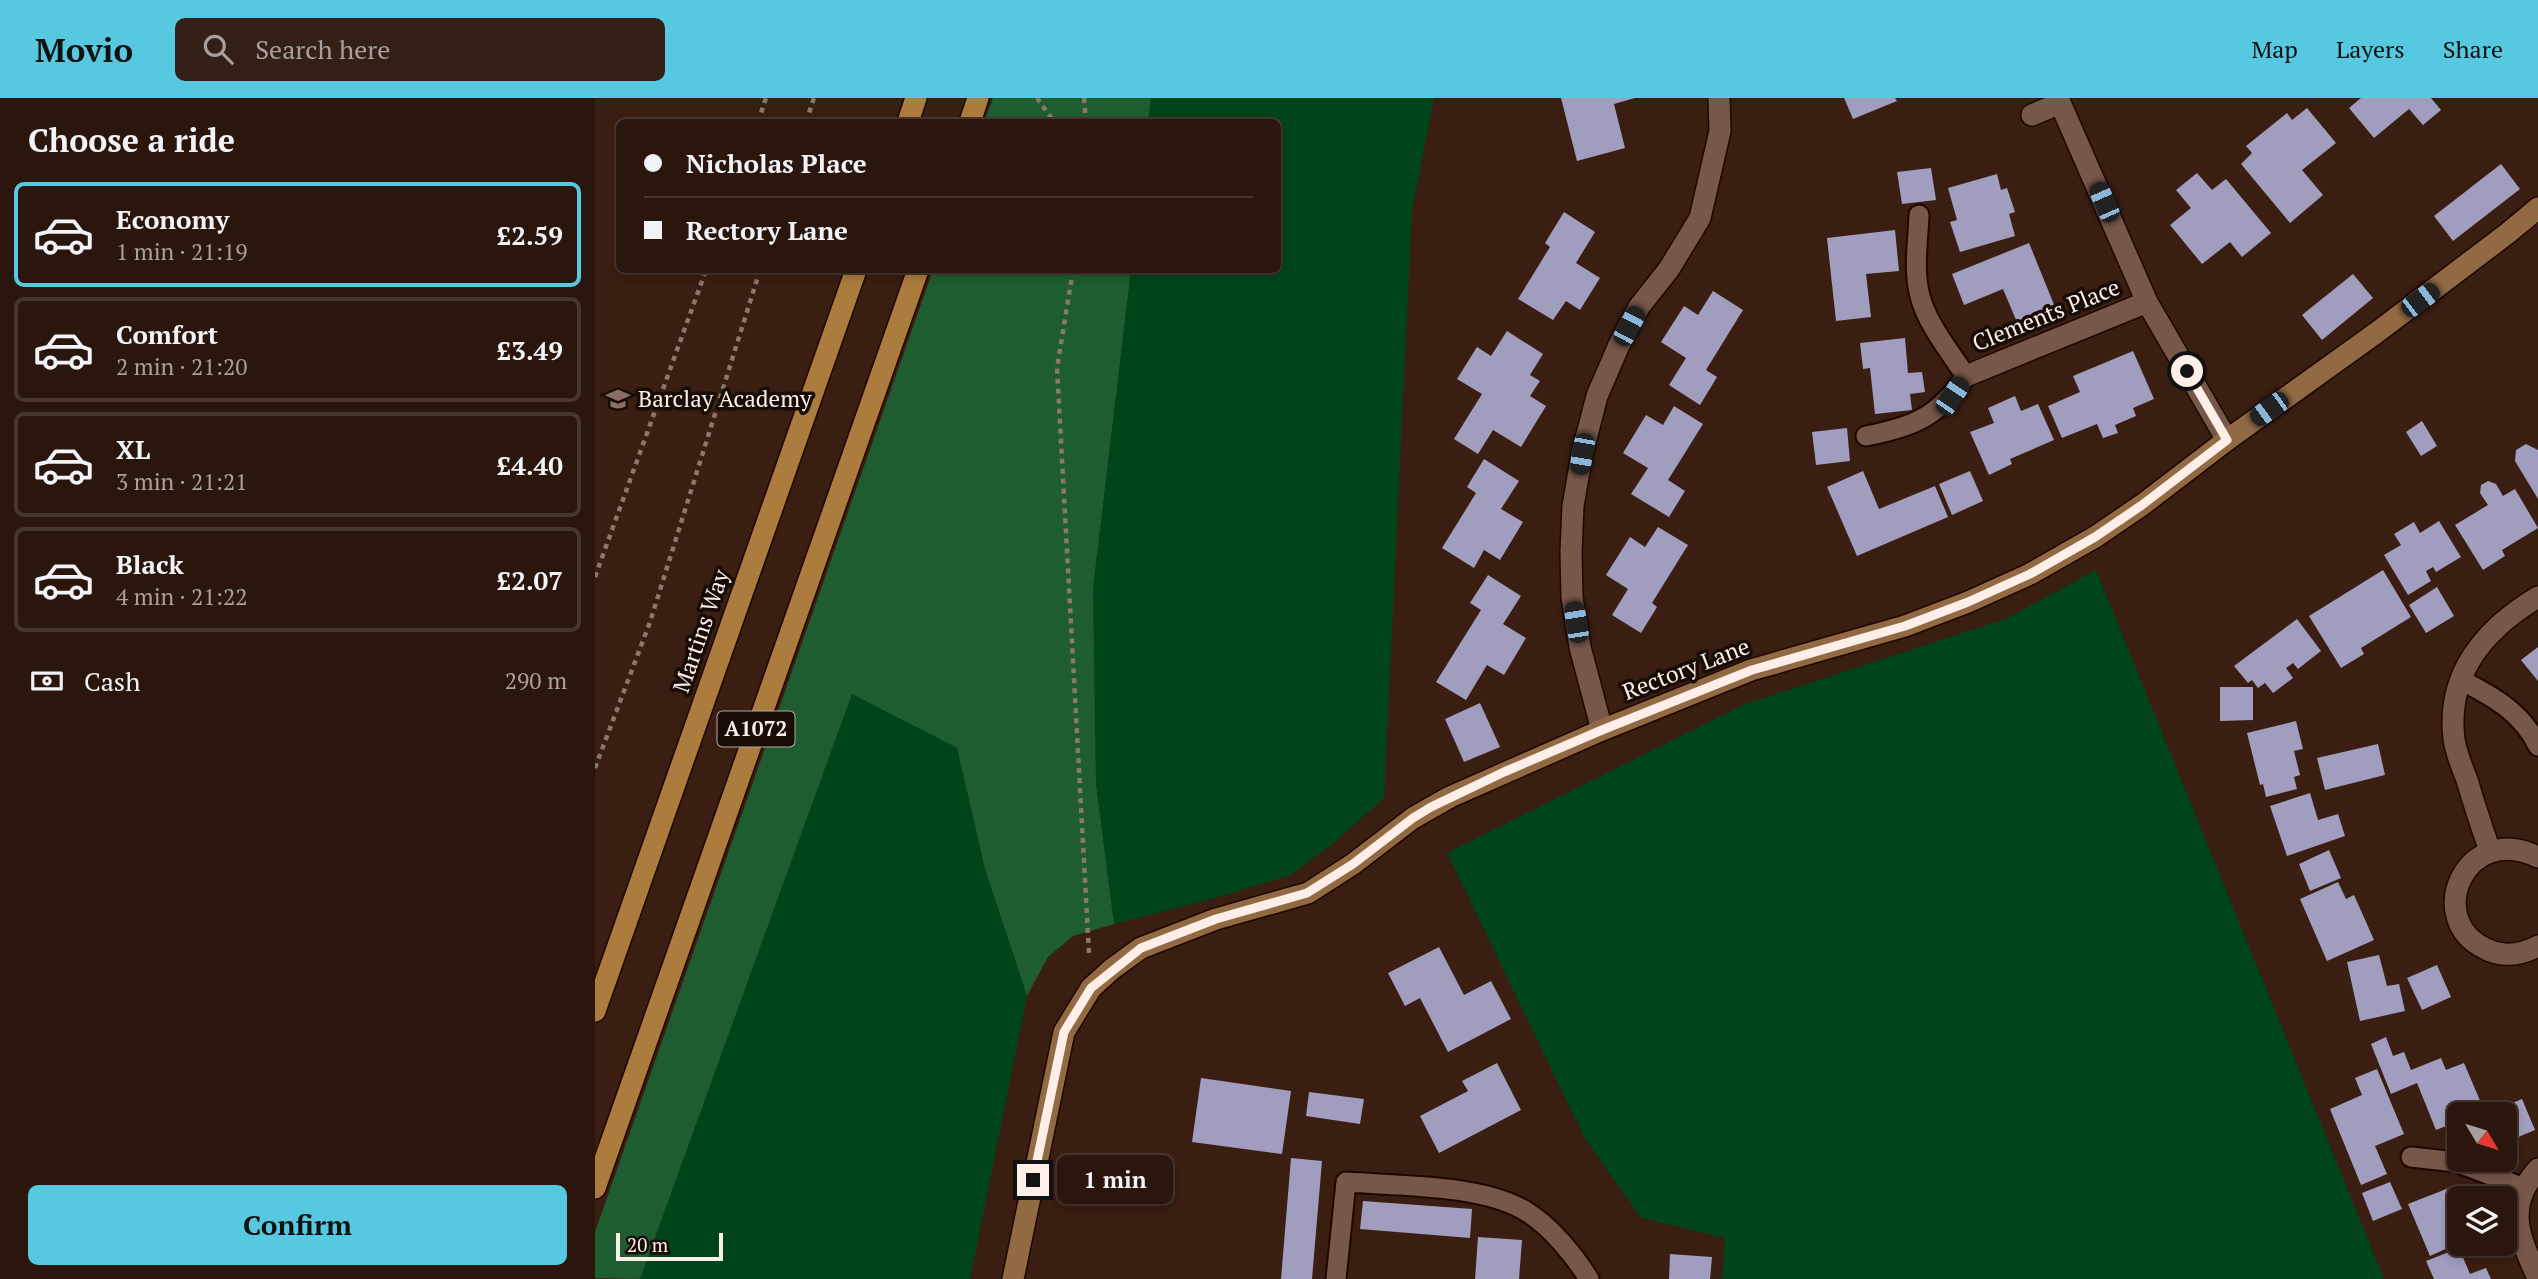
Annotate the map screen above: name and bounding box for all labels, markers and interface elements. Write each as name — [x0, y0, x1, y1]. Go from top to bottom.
search box — [175, 18, 665, 81]
text: Movio — [35, 28, 133, 71]
icon: search — [199, 30, 237, 68]
text: Search here — [255, 32, 390, 66]
text: Map — [2251, 33, 2298, 65]
text: Layers — [2336, 33, 2405, 65]
text: Share — [2443, 33, 2503, 65]
text: Choose a ride — [28, 119, 235, 161]
text: Nicholas Place — [686, 146, 867, 180]
car — [2086, 179, 2123, 225]
text: Economy — [116, 202, 229, 236]
icon: car — [32, 203, 95, 266]
text: Rectory Lane — [686, 213, 848, 247]
text: £2.59 — [497, 218, 563, 252]
text: 1 min · 21:19 — [116, 236, 248, 267]
street label: Clements Place — [1967, 271, 2124, 358]
car — [2397, 279, 2444, 321]
car — [1610, 303, 1649, 349]
text: Comfort — [116, 317, 218, 351]
icon: car — [32, 318, 95, 381]
text: £3.49 — [497, 333, 563, 367]
text: 2 min · 21:20 — [116, 351, 248, 382]
route start — [2171, 355, 2203, 387]
car — [1932, 373, 1973, 419]
place label: Barclay Academy — [638, 383, 812, 414]
school or university icon: Barclay Academy — [604, 385, 632, 413]
car — [2246, 388, 2293, 430]
car — [1569, 431, 1596, 477]
text: XL — [116, 432, 150, 466]
icon: car — [32, 433, 95, 496]
text: £4.40 — [497, 448, 563, 482]
text: 3 min · 21:21 — [116, 466, 248, 497]
text: Black — [116, 547, 184, 581]
icon: car — [32, 548, 95, 611]
text: £2.07 — [497, 563, 563, 597]
street label: Martins Way — [665, 565, 736, 697]
text: 4 min · 21:22 — [116, 581, 248, 612]
car — [1563, 600, 1590, 644]
street label: Rectory Lane — [1618, 630, 1754, 707]
icon: cash — [28, 662, 66, 700]
text: Cash — [84, 664, 140, 698]
text: 290 m — [505, 665, 567, 696]
road number: A1072 — [717, 712, 795, 746]
north arrow — [2447, 1102, 2517, 1172]
map controls — [2447, 1102, 2517, 1256]
callout: 1 min — [1057, 1156, 1173, 1204]
route end — [1017, 1164, 1049, 1196]
text: 1 min — [1084, 1164, 1146, 1195]
button: Confirm — [28, 1185, 567, 1265]
button: layers — [2447, 1186, 2517, 1256]
scale bar — [616, 1230, 723, 1262]
text: 20 m — [627, 1232, 668, 1257]

